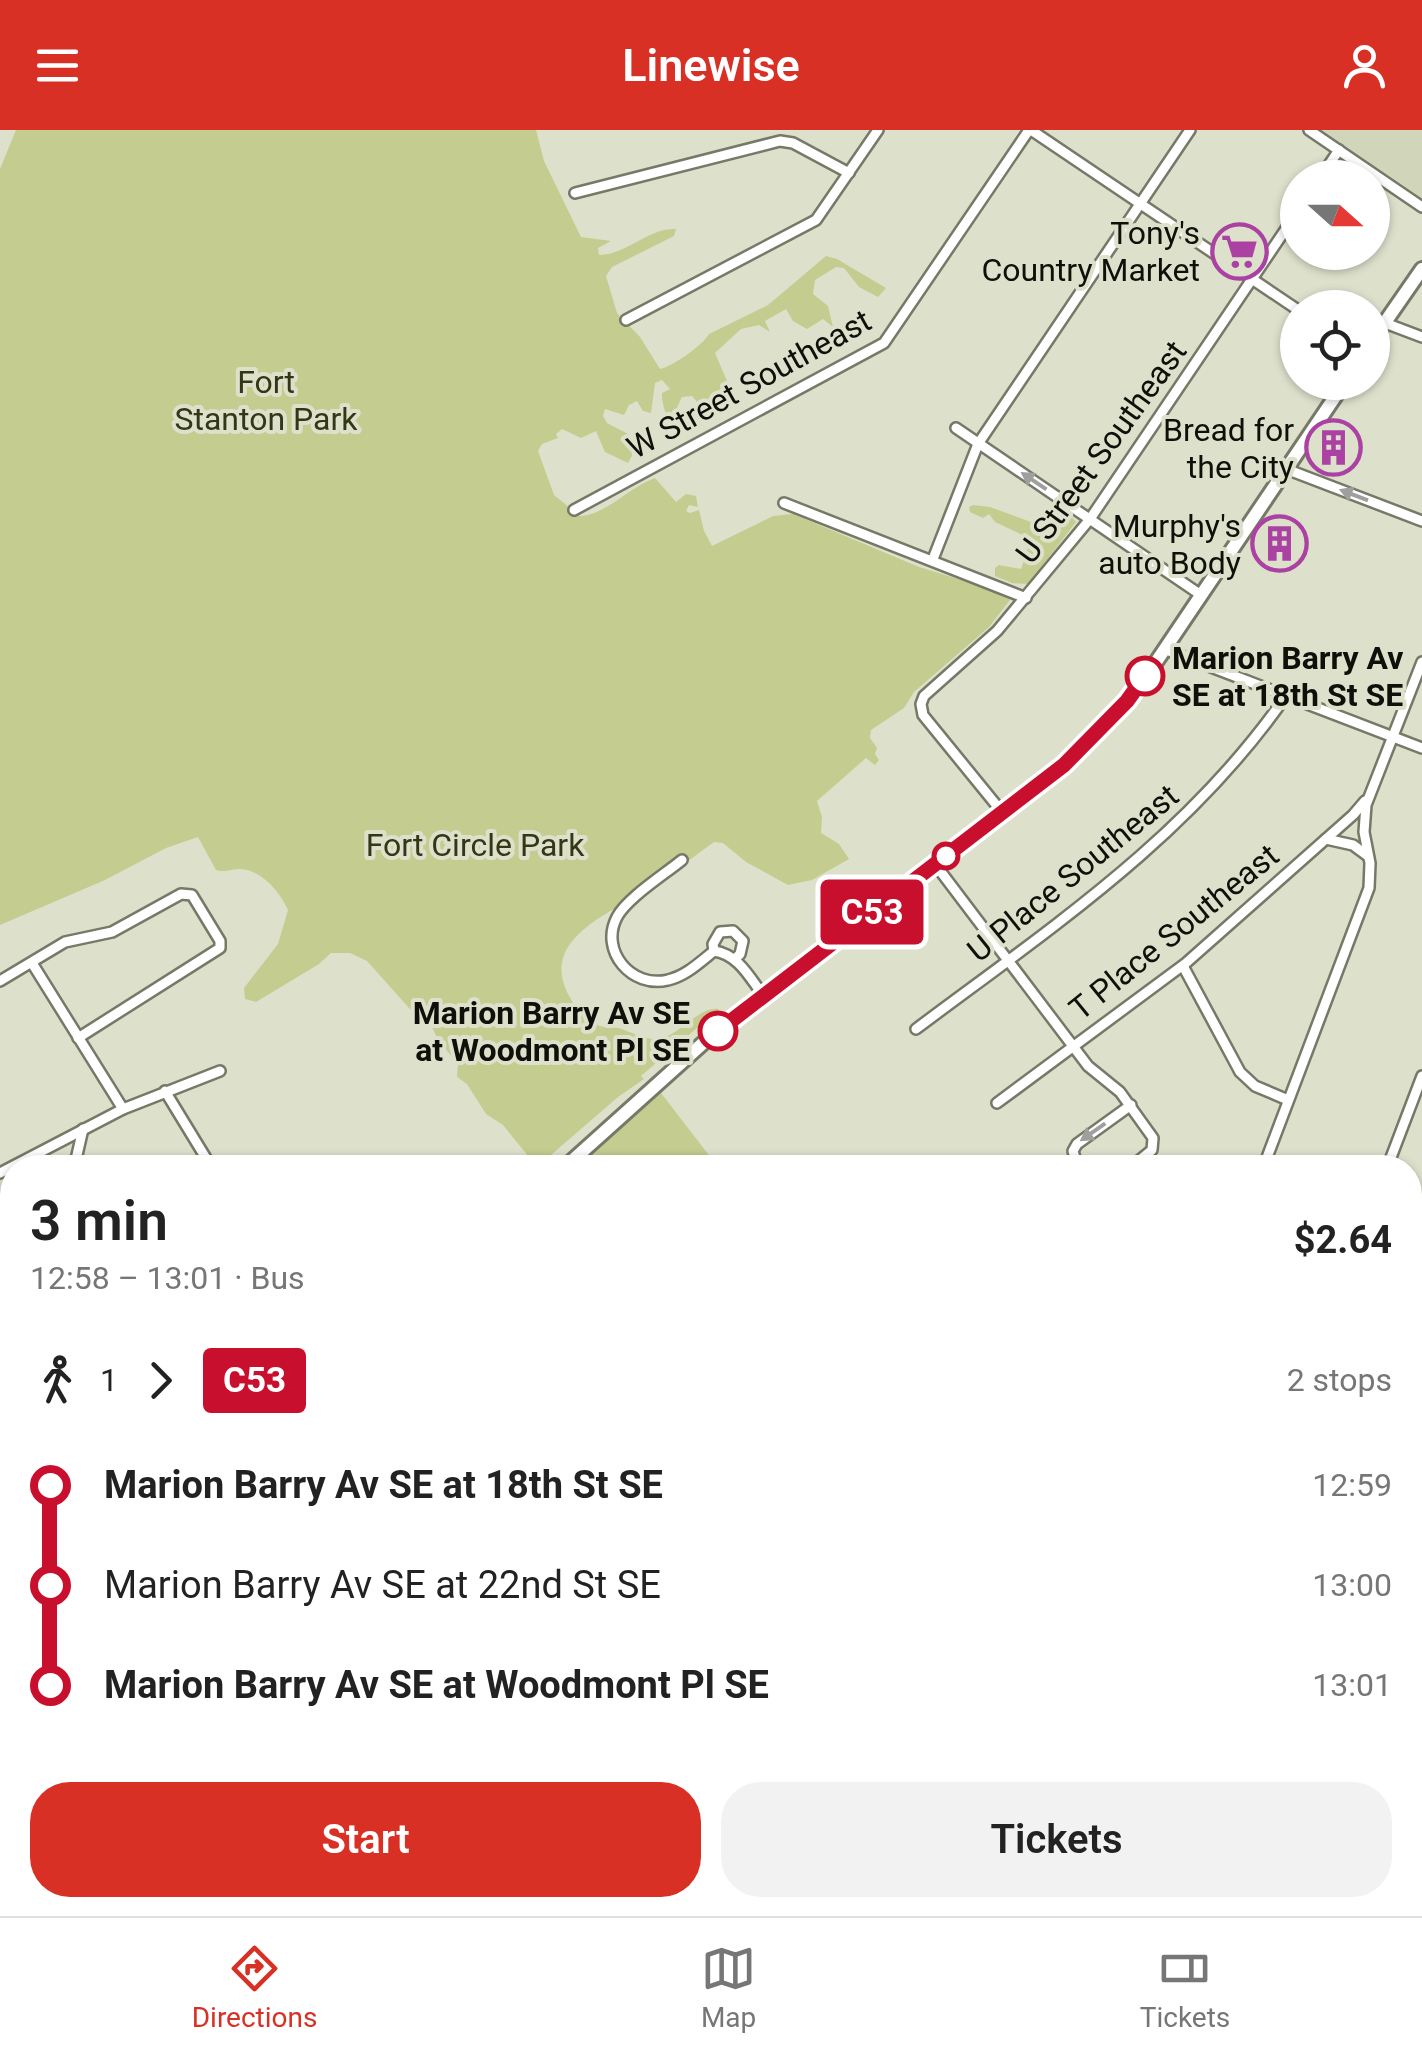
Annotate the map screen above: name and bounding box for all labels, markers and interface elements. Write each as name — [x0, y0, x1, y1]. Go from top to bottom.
icon: menu — [30, 38, 85, 93]
icon: person — [1337, 38, 1392, 93]
text: Linewise — [622, 39, 800, 92]
north arrow — [1280, 160, 1390, 270]
map controls — [1280, 160, 1390, 400]
place label: Tony's Country Market — [981, 214, 1200, 289]
supermarket icon: Tony's Country Market — [1209, 221, 1269, 281]
button: locate — [1280, 290, 1390, 400]
street label: W Street Southeast — [620, 301, 878, 467]
street label: U Street Southeast — [1008, 333, 1194, 571]
park label: Fort Stanton Park — [174, 363, 358, 438]
place label: Bread for the City — [1163, 411, 1294, 486]
building icon: Bread for the City — [1303, 418, 1363, 478]
one-way arrow — [1020, 472, 1047, 491]
one-way arrow — [1339, 487, 1369, 502]
place label: Murphy's auto Body — [1098, 507, 1241, 582]
building icon: Murphy's auto Body — [1250, 514, 1310, 574]
place label: Marion Barry Av SE at 18th St SE — [1172, 639, 1404, 714]
marker: Marion Barry Av SE at 18th St SE — [1126, 657, 1164, 695]
street label: U Place Southeast — [960, 776, 1186, 970]
park label: Fort Circle Park — [366, 826, 585, 864]
street label: T Place Southeast — [1062, 836, 1286, 1028]
unlabelled marker — [933, 843, 959, 869]
line badge: C53 — [814, 880, 930, 944]
text: C53 — [840, 892, 904, 933]
place label: Marion Barry Av SE at Woodmont Pl SE — [413, 994, 690, 1069]
marker: Marion Barry Av SE at Woodmont Pl SE — [699, 1012, 737, 1050]
one-way arrow — [1080, 1122, 1107, 1141]
text: 3 min — [30, 1189, 168, 1253]
text: $2.64 — [1294, 1218, 1392, 1262]
text: 12:58 – 13:01 · Bus — [30, 1259, 305, 1297]
icon: walk — [30, 1353, 85, 1408]
icon: forward — [133, 1353, 188, 1408]
text: C53 — [223, 1360, 286, 1401]
text: 1 — [100, 1361, 118, 1399]
text: 2 stops — [1287, 1361, 1392, 1399]
text: Marion Barry Av SE at 18th St SE — [104, 1463, 663, 1507]
text: 12:59 — [1312, 1466, 1392, 1504]
text: Marion Barry Av SE at 22nd St SE — [104, 1563, 661, 1607]
text: 13:00 — [1312, 1566, 1392, 1604]
text: Marion Barry Av SE at Woodmont Pl SE — [104, 1663, 769, 1707]
text: 13:01 — [1312, 1666, 1392, 1704]
button: Start — [30, 1782, 701, 1897]
button: Tickets — [721, 1782, 1392, 1897]
tab: Directions — [192, 1941, 317, 2034]
tab: Map — [701, 1941, 756, 2034]
tab: Tickets — [1140, 1941, 1230, 2034]

